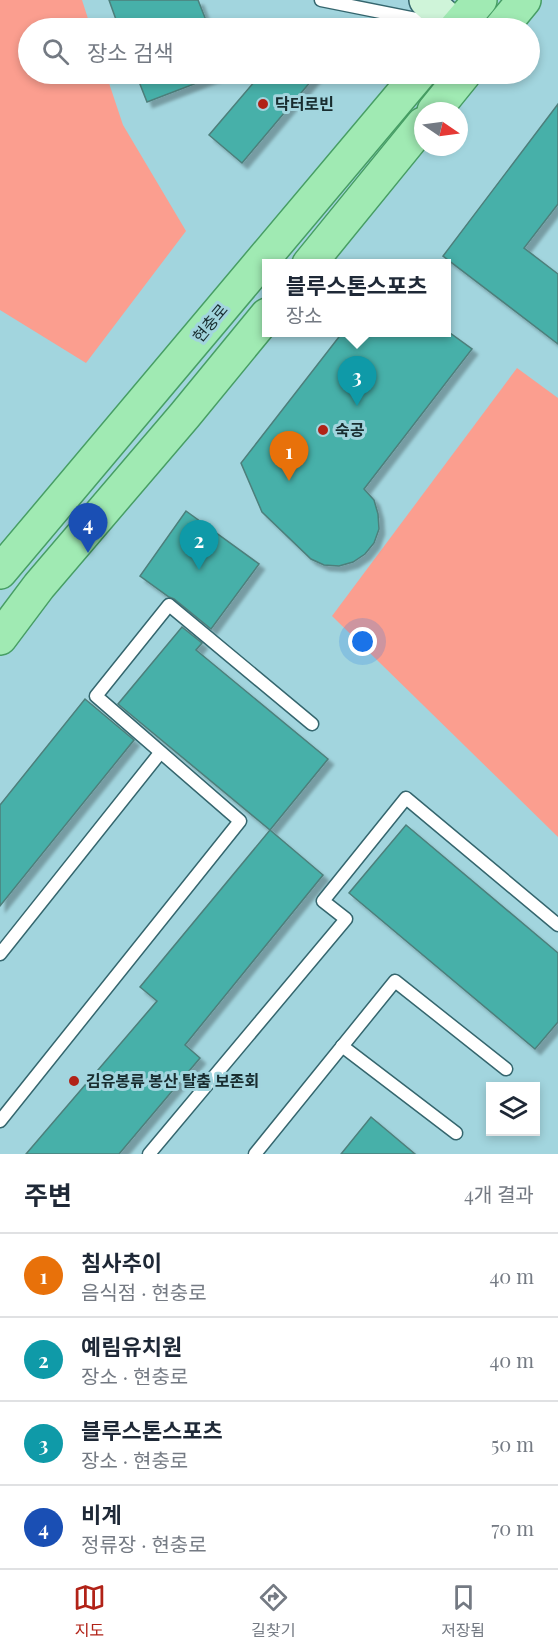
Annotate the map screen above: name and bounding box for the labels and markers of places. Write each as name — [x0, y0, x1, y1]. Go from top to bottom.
place label: 닥터로빈 — [275, 93, 334, 114]
marker: 닥터로빈 — [256, 97, 270, 111]
pin: 3 — [338, 356, 376, 406]
place label: 숙공 — [335, 419, 365, 440]
marker: 숙공 — [316, 423, 330, 437]
pin: 1 — [270, 432, 308, 481]
pin: 4 — [68, 504, 107, 553]
pin: 2 — [180, 520, 218, 570]
place label: 김유봉류 봉산 탈춤 보존회 — [86, 1070, 259, 1091]
marker: 김유봉류 봉산 탈춤 보존회 — [67, 1074, 81, 1088]

